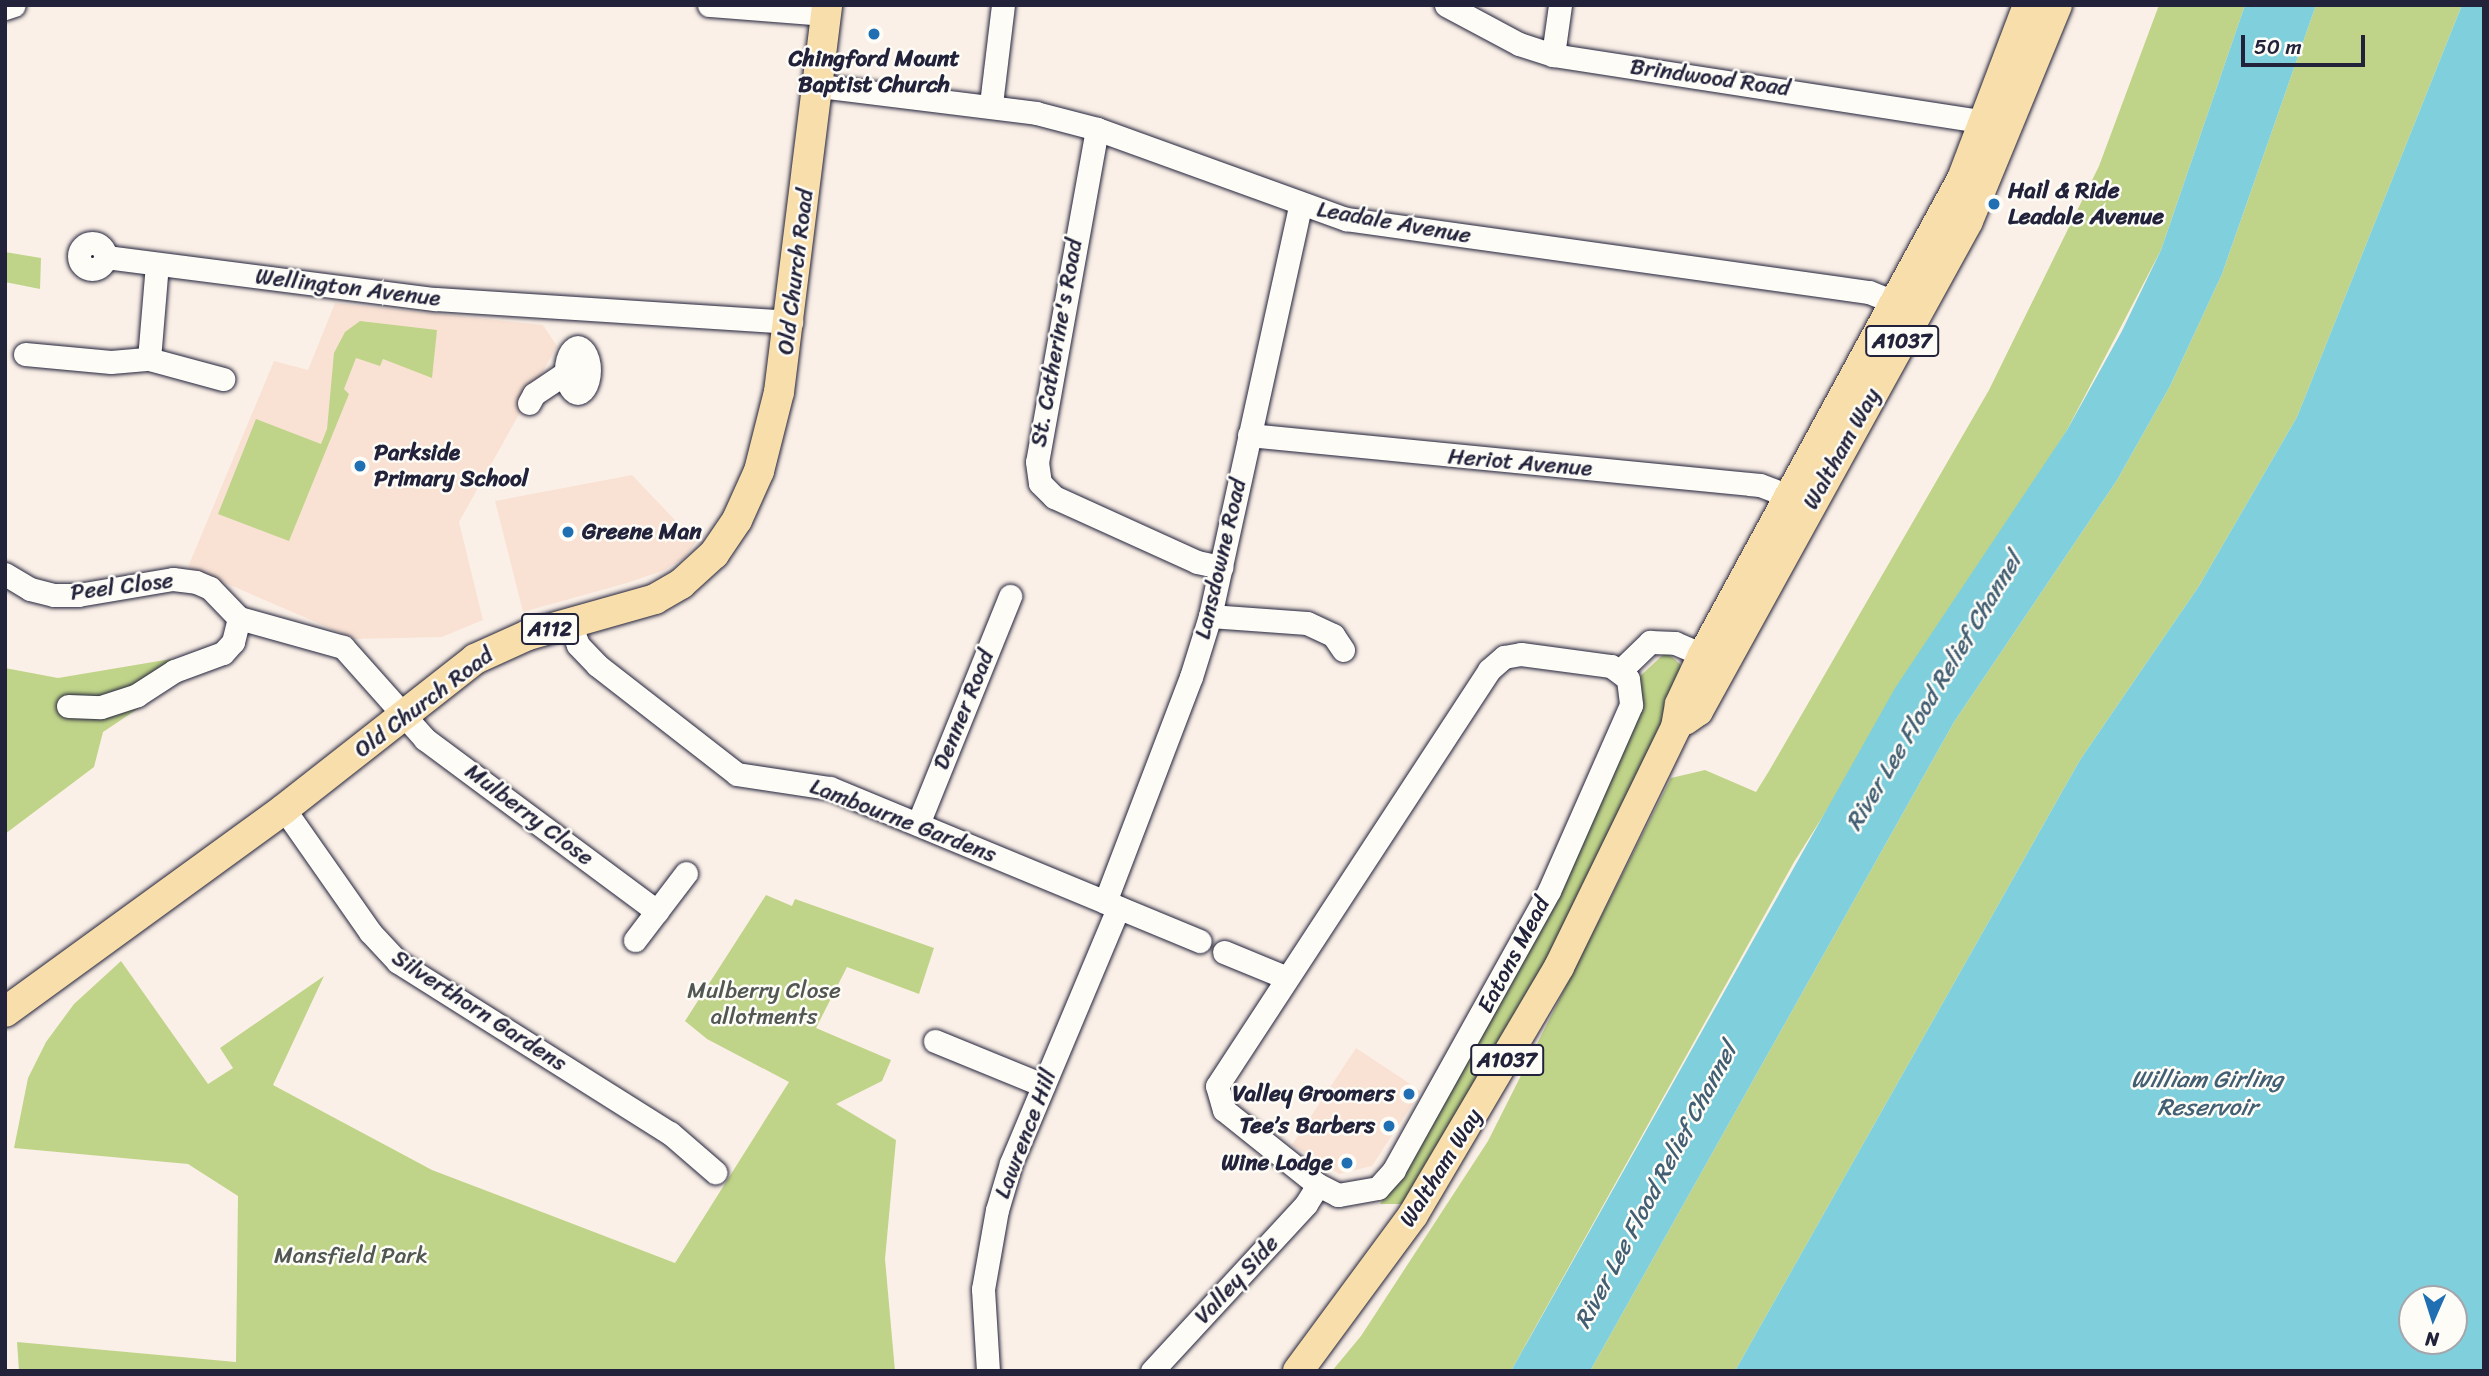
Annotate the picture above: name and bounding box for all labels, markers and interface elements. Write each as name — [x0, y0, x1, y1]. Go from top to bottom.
scale bar — [2244, 21, 2368, 65]
marker: Chingford Mount Baptist Church — [866, 26, 882, 42]
text: 50 m — [2254, 28, 2302, 66]
place label: Chingford Mount Baptist Church — [788, 45, 960, 99]
street label: Brindwood Road — [1628, 53, 1792, 103]
place label: Hail & Ride Leadale Avenue — [2008, 177, 2163, 231]
street label: Old Church Road — [772, 188, 820, 356]
street label: Leadale Avenue — [1315, 196, 1473, 250]
marker: Hail & Ride Leadale Avenue — [1986, 196, 2002, 212]
street label: St. Catherine's Road — [1025, 236, 1089, 450]
street label: Wellington Avenue — [254, 263, 442, 313]
road number: A1037 — [1864, 324, 1940, 358]
street label: Waltham Way — [1797, 384, 1887, 514]
place label: Parkside Primary School — [374, 439, 528, 493]
street label: Heriot Avenue — [1447, 443, 1593, 483]
marker: Parkside Primary School — [352, 458, 368, 474]
street label: Lansdowne Road — [1189, 476, 1253, 642]
place label: Greene Man — [582, 518, 702, 546]
marker: Greene Man — [560, 524, 576, 540]
water label: River Lee Flood Relief Channel — [1839, 548, 2029, 836]
street label: Peel Close — [68, 567, 176, 607]
road number: A112 — [520, 612, 580, 646]
street label: Old Church Road — [349, 642, 499, 764]
street label: Denner Road — [927, 646, 1001, 774]
street label: Mulberry Close — [459, 758, 599, 872]
street label: Lambourne Gardens — [806, 773, 1000, 869]
street label: Eatons Mead — [1472, 892, 1556, 1018]
street label: Silverthorn Gardens — [386, 944, 572, 1078]
park label: Mulberry Close allotments — [687, 977, 841, 1031]
water label: River Lee Flood Relief Channel — [1568, 1038, 1744, 1334]
road number: A1037 — [1468, 1042, 1546, 1078]
street label: Lawrence Hill — [989, 1066, 1063, 1202]
water label: William Girling Reservoir — [2131, 1066, 2283, 1122]
place label: Valley Groomers — [1233, 1080, 1395, 1108]
marker: Valley Groomers — [1401, 1086, 1417, 1102]
street label: Waltham Way — [1394, 1104, 1488, 1232]
place label: Tee’s Barbers — [1240, 1112, 1375, 1140]
marker: Tee’s Barbers — [1381, 1118, 1397, 1134]
place label: Wine Lodge — [1221, 1149, 1333, 1177]
marker: Wine Lodge — [1339, 1155, 1355, 1171]
street label: Valley Side — [1189, 1230, 1285, 1330]
park label: Mansfield Park — [274, 1242, 428, 1270]
north arrow — [2398, 1285, 2468, 1355]
text: N — [2425, 1323, 2439, 1356]

